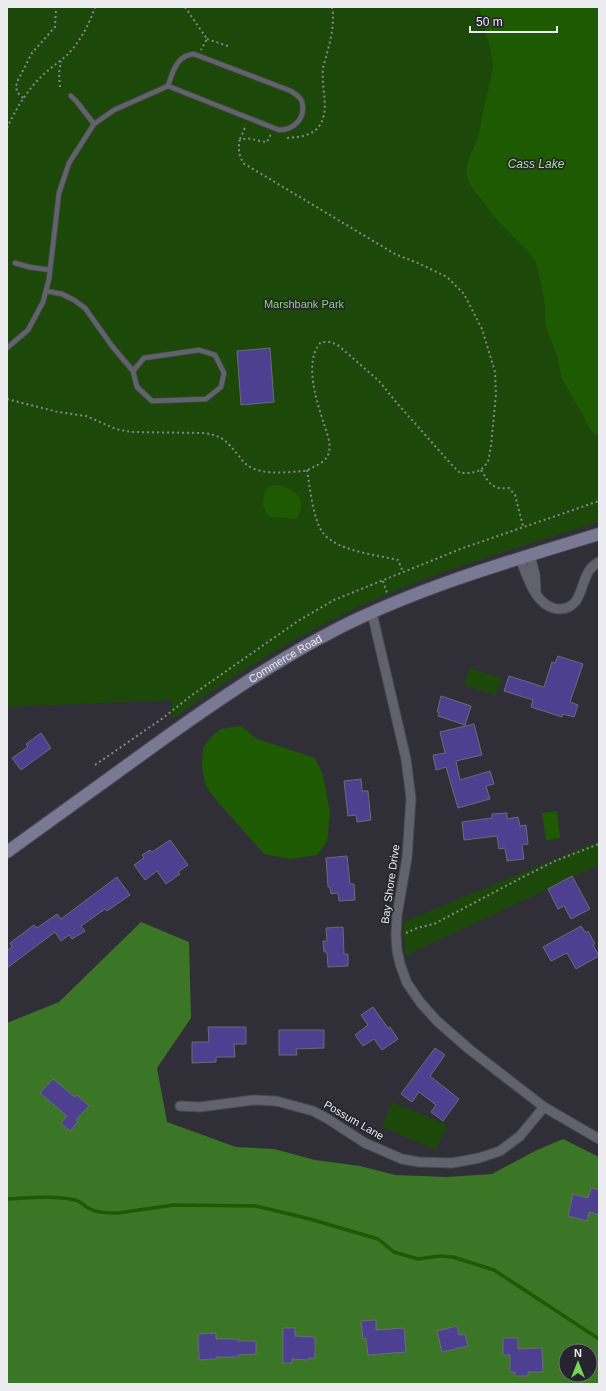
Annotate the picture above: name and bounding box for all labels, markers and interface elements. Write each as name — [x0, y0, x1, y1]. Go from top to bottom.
scale bar — [470, 8, 557, 34]
text: 50 m — [476, 15, 503, 29]
water label: Cass Lake — [508, 157, 565, 171]
park label: Marshbank Park — [264, 298, 345, 310]
street label: Commerce Road — [246, 632, 324, 685]
street label: Bay Shore Drive — [378, 844, 402, 924]
street label: Possum Lane — [322, 1098, 386, 1142]
north arrow — [558, 1343, 598, 1383]
text: N — [574, 1347, 582, 1359]

